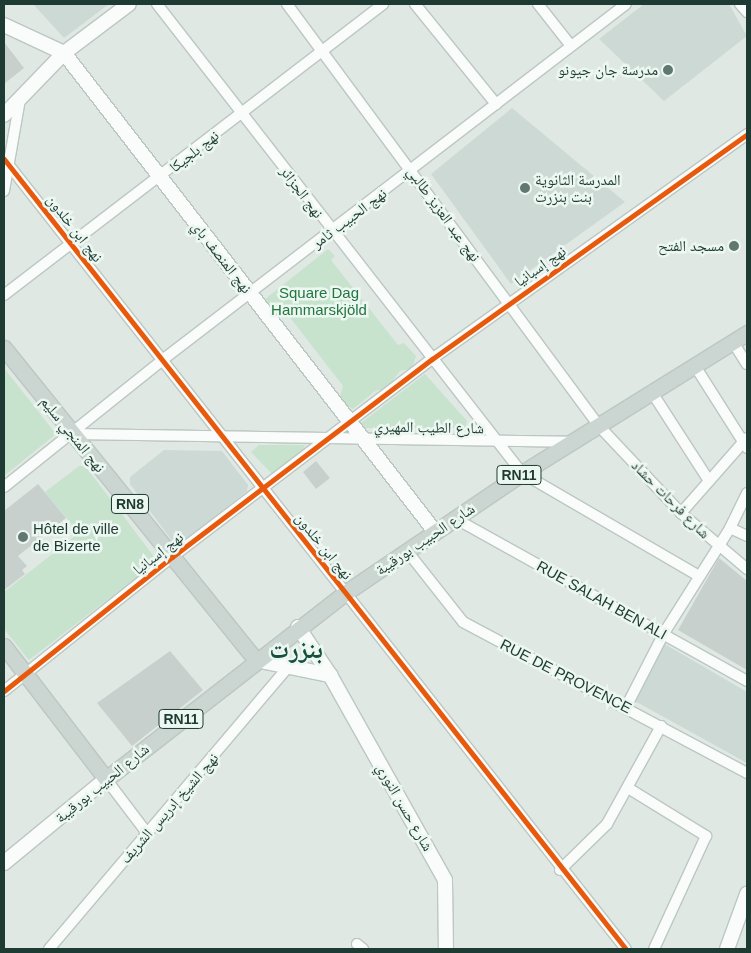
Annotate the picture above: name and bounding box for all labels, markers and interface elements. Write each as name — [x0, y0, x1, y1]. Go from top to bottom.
place label: مدرسة جان جيونو — [558, 61, 658, 79]
marker: مدرسة جان جيونو — [662, 64, 674, 76]
street label: نهج بلجيكا — [166, 126, 222, 176]
street label: نهج الجزائر — [277, 162, 327, 222]
street label: نهج عبد العزيز طالبي — [403, 163, 485, 265]
place label: المدرسة الثانوية بنت بنزرت — [535, 170, 621, 205]
marker: المدرسة الثانوية بنت بنزرت — [519, 182, 531, 194]
street label: نهج الحبيب ثامر — [308, 184, 390, 252]
street label: نهج ابن خلدون — [43, 191, 107, 265]
street label: نهج المنصف باي — [188, 217, 256, 297]
place label: مسجد الفتح — [658, 237, 724, 255]
marker: مسجد الفتح — [728, 240, 740, 252]
street label: نهج إسبانيا — [511, 242, 569, 290]
park label: Square Dag Hammarskjöld — [271, 283, 367, 318]
street label: نهج المنجي سليم — [37, 392, 109, 476]
street label: شارع الطيب المهيري — [374, 417, 484, 437]
street label: شارع فرحات حشاد — [628, 456, 714, 542]
road number: RN11 — [495, 464, 543, 486]
road number: RN8 — [110, 492, 150, 516]
street label: شارع الحبيب بورقيبة — [372, 499, 478, 579]
street label: نهج ابن خلدون — [292, 509, 356, 583]
place label: Hôtel de ville de Bizerte — [33, 519, 119, 554]
street label: نهج إسبانيا — [129, 528, 187, 578]
marker: Hôtel de ville de Bizerte — [17, 531, 29, 543]
street label: RUE SALAH BEN ALI — [533, 557, 671, 643]
district label: بنزرت — [269, 634, 323, 664]
street label: RUE DE PROVENCE — [497, 635, 635, 717]
road number: RN11 — [157, 708, 205, 731]
street label: شارع الحبيب بورقيبة — [51, 740, 153, 826]
street label: نهج الشيخ إدريس الشريف — [116, 749, 222, 867]
street label: شارع حسن النوري — [373, 760, 437, 854]

